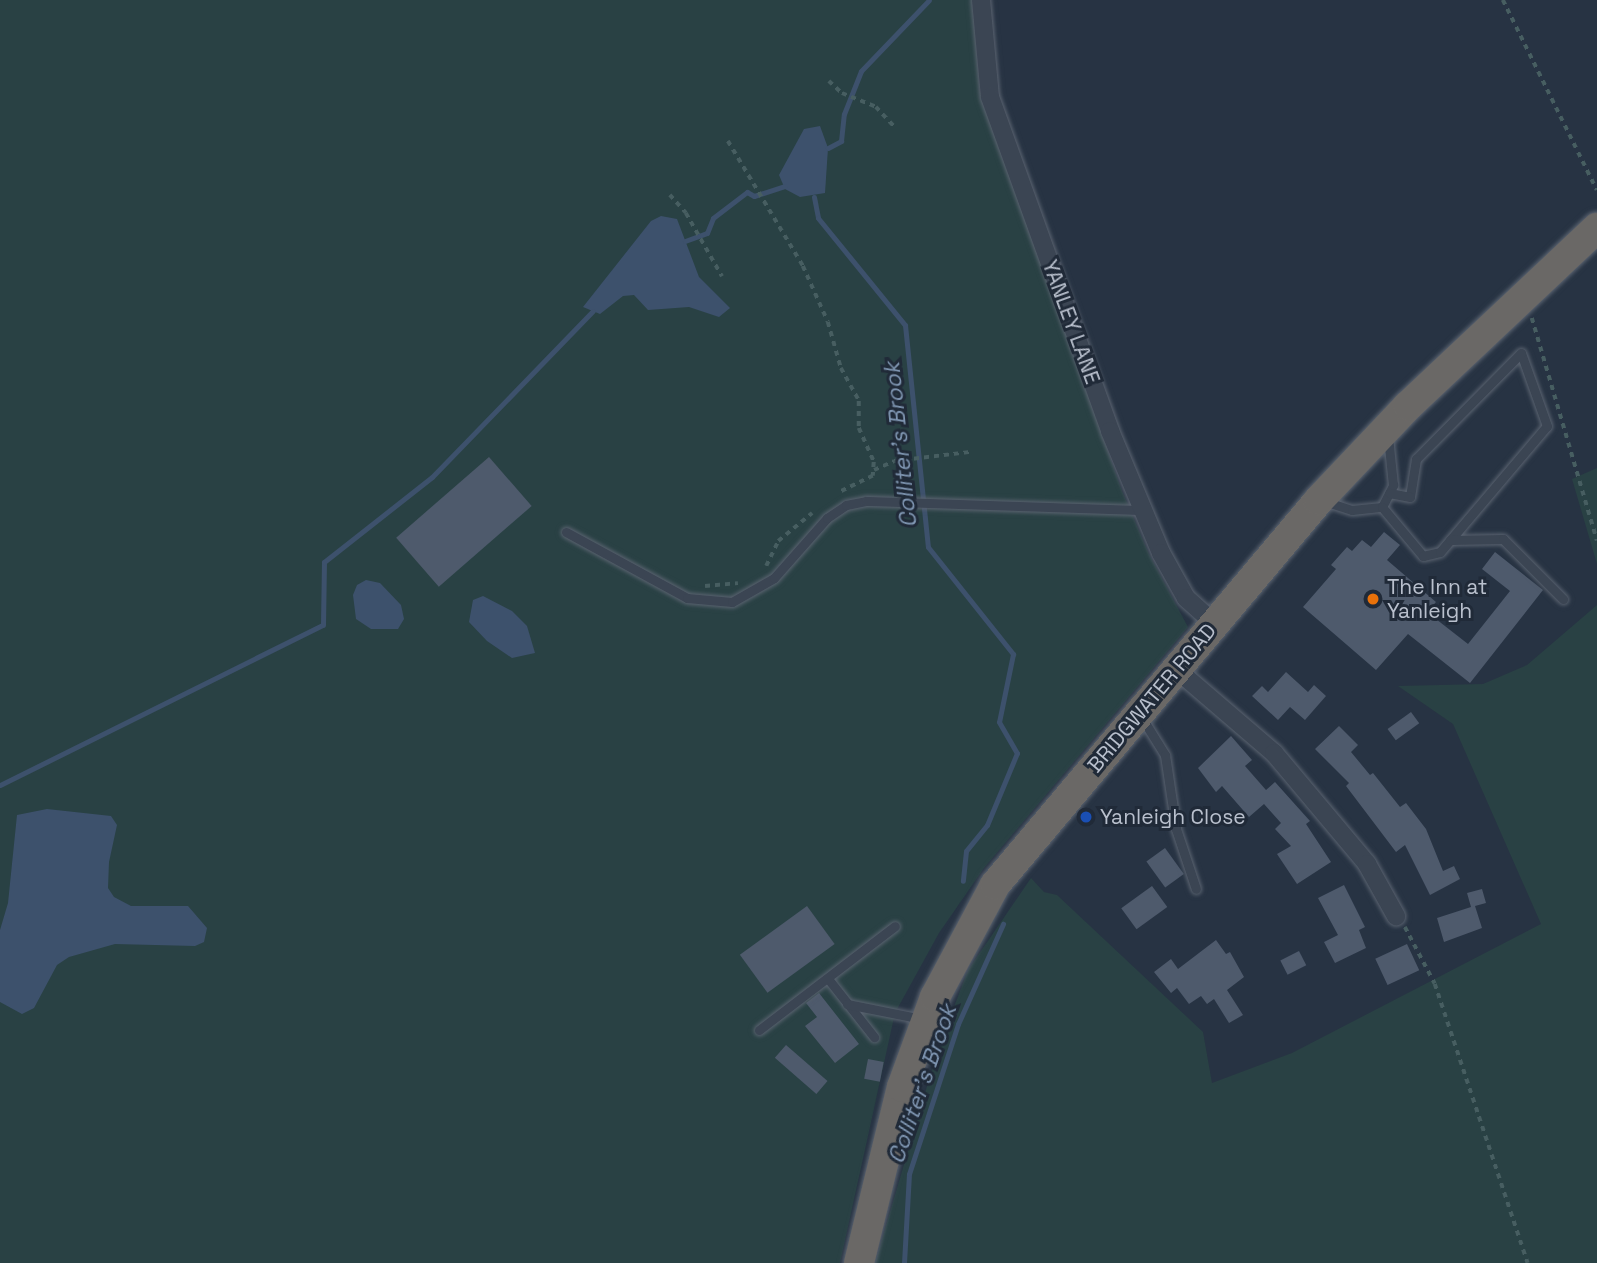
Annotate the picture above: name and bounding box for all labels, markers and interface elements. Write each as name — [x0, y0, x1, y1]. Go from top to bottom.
street label: YANLEY LANE — [1037, 256, 1105, 388]
water label: Colliter's Brook — [878, 361, 922, 529]
place label: The Inn at Yanleigh — [1387, 574, 1487, 624]
marker: The Inn at Yanleigh — [1365, 591, 1381, 607]
street label: BRIDGWATER ROAD — [1082, 618, 1222, 778]
place label: Yanleigh Close — [1100, 804, 1246, 830]
marker: Yanleigh Close — [1078, 809, 1094, 825]
water label: Colliter's Brook — [882, 1001, 962, 1167]

